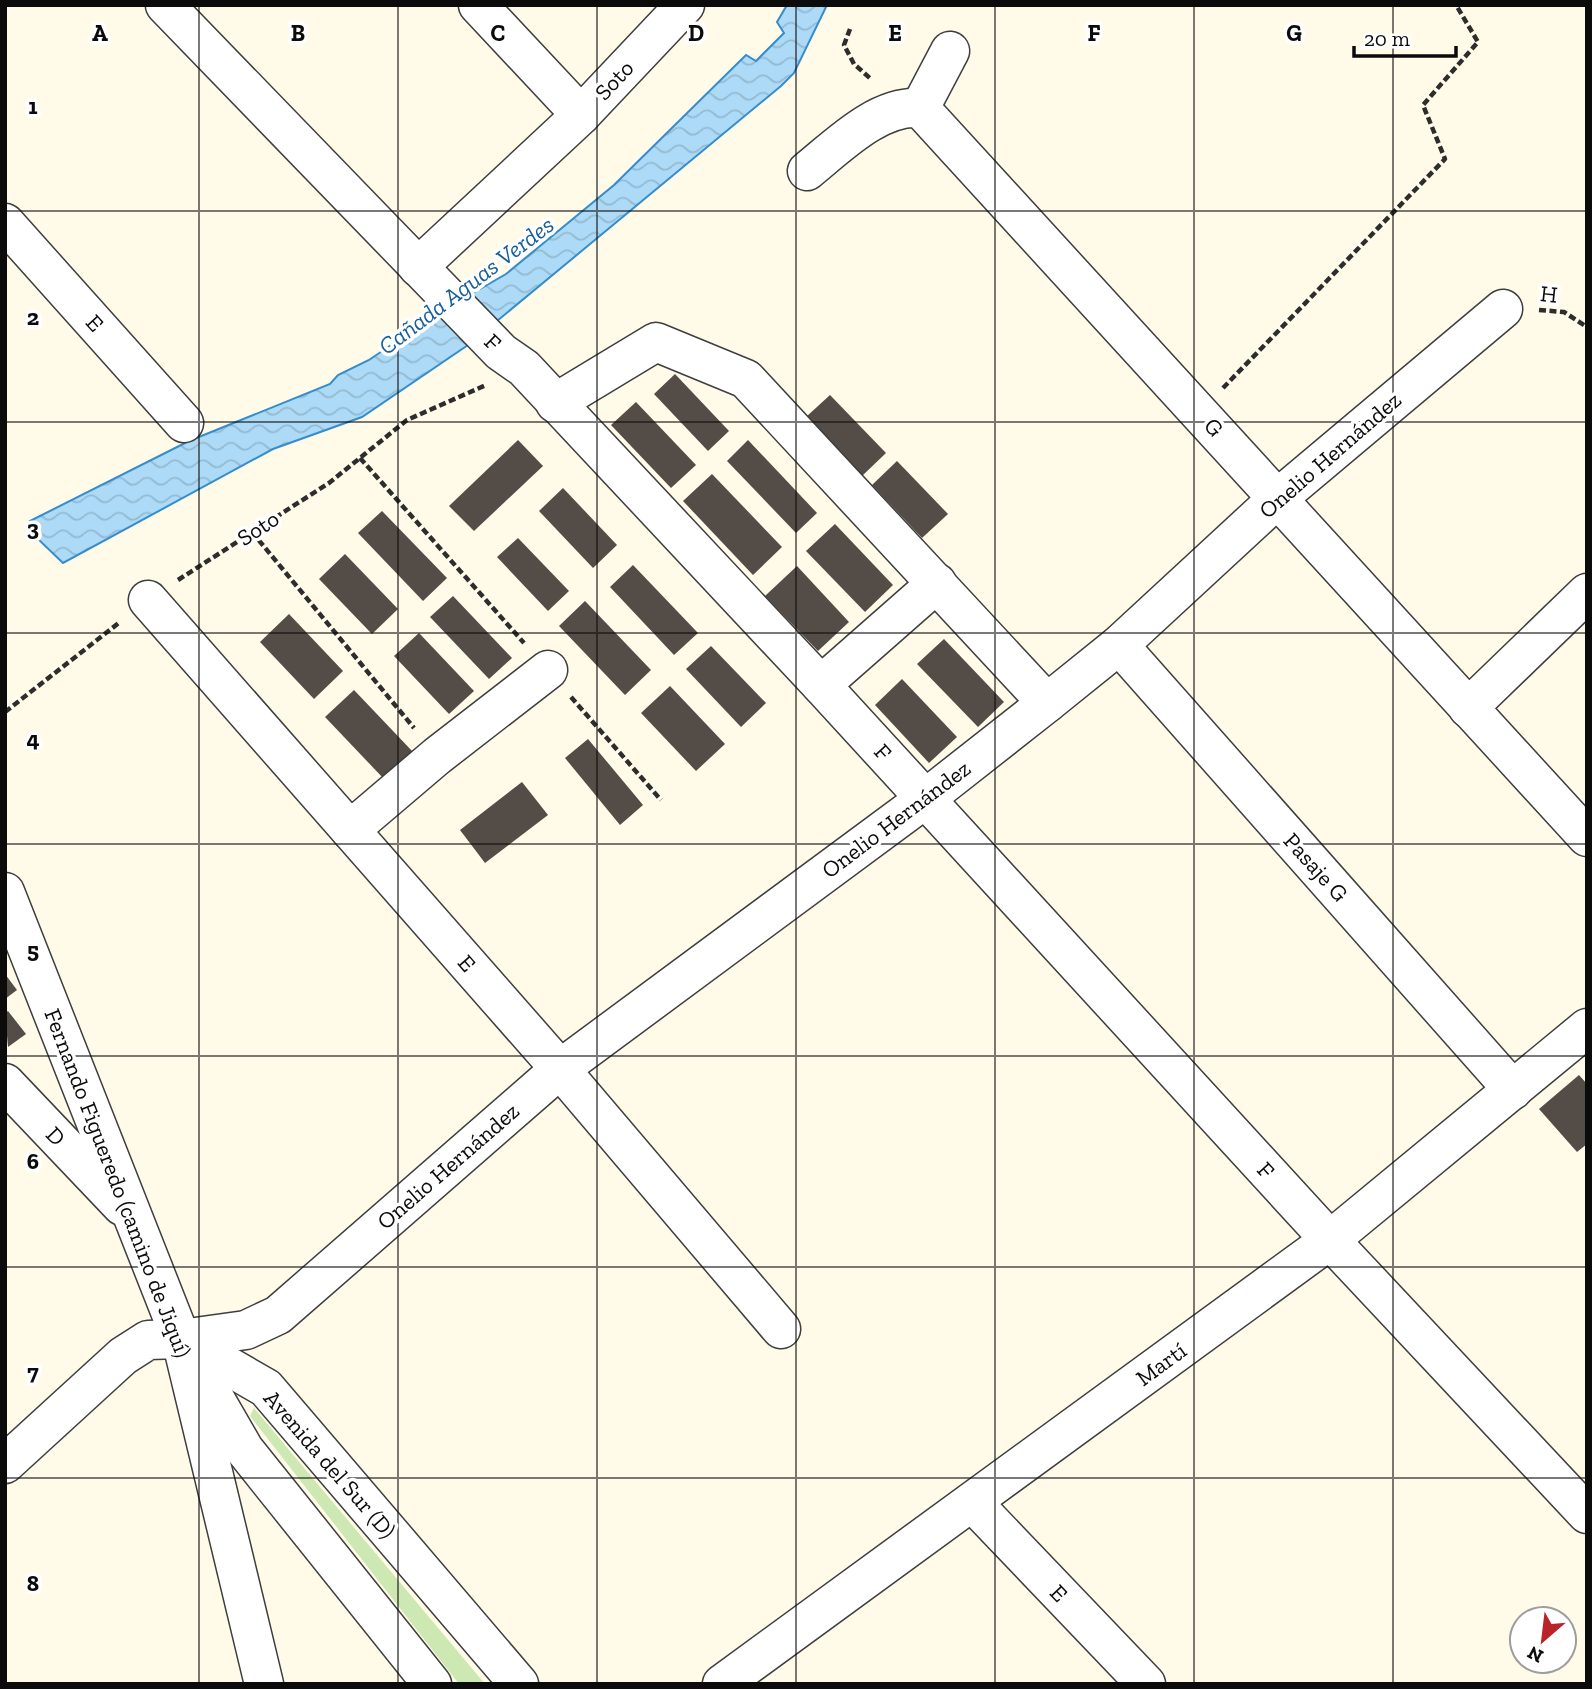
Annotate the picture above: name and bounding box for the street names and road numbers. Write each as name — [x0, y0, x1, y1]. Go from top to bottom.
street label: Soto — [589, 54, 639, 106]
street label: H — [1539, 279, 1559, 309]
street label: E — [80, 309, 110, 337]
street label: F — [479, 327, 507, 357]
street label: Onelio Hernández — [1253, 385, 1407, 524]
street label: G — [1198, 412, 1230, 442]
street label: Soto — [232, 504, 284, 552]
street label: F — [868, 738, 898, 766]
street label: Onelio Hernández — [816, 754, 976, 884]
street label: Pasaje G — [1278, 827, 1354, 907]
street label: E — [452, 949, 482, 977]
street label: Fernando Figueredo (camino de Jiquí) — [38, 1005, 198, 1361]
street label: Onelio Hernández — [371, 1096, 525, 1235]
street label: D — [40, 1120, 72, 1152]
street label: F — [1251, 1156, 1281, 1184]
street label: Martí — [1130, 1336, 1192, 1392]
street label: Avenida del Sur (D) — [258, 1384, 402, 1544]
street label: E — [1044, 1578, 1074, 1608]

